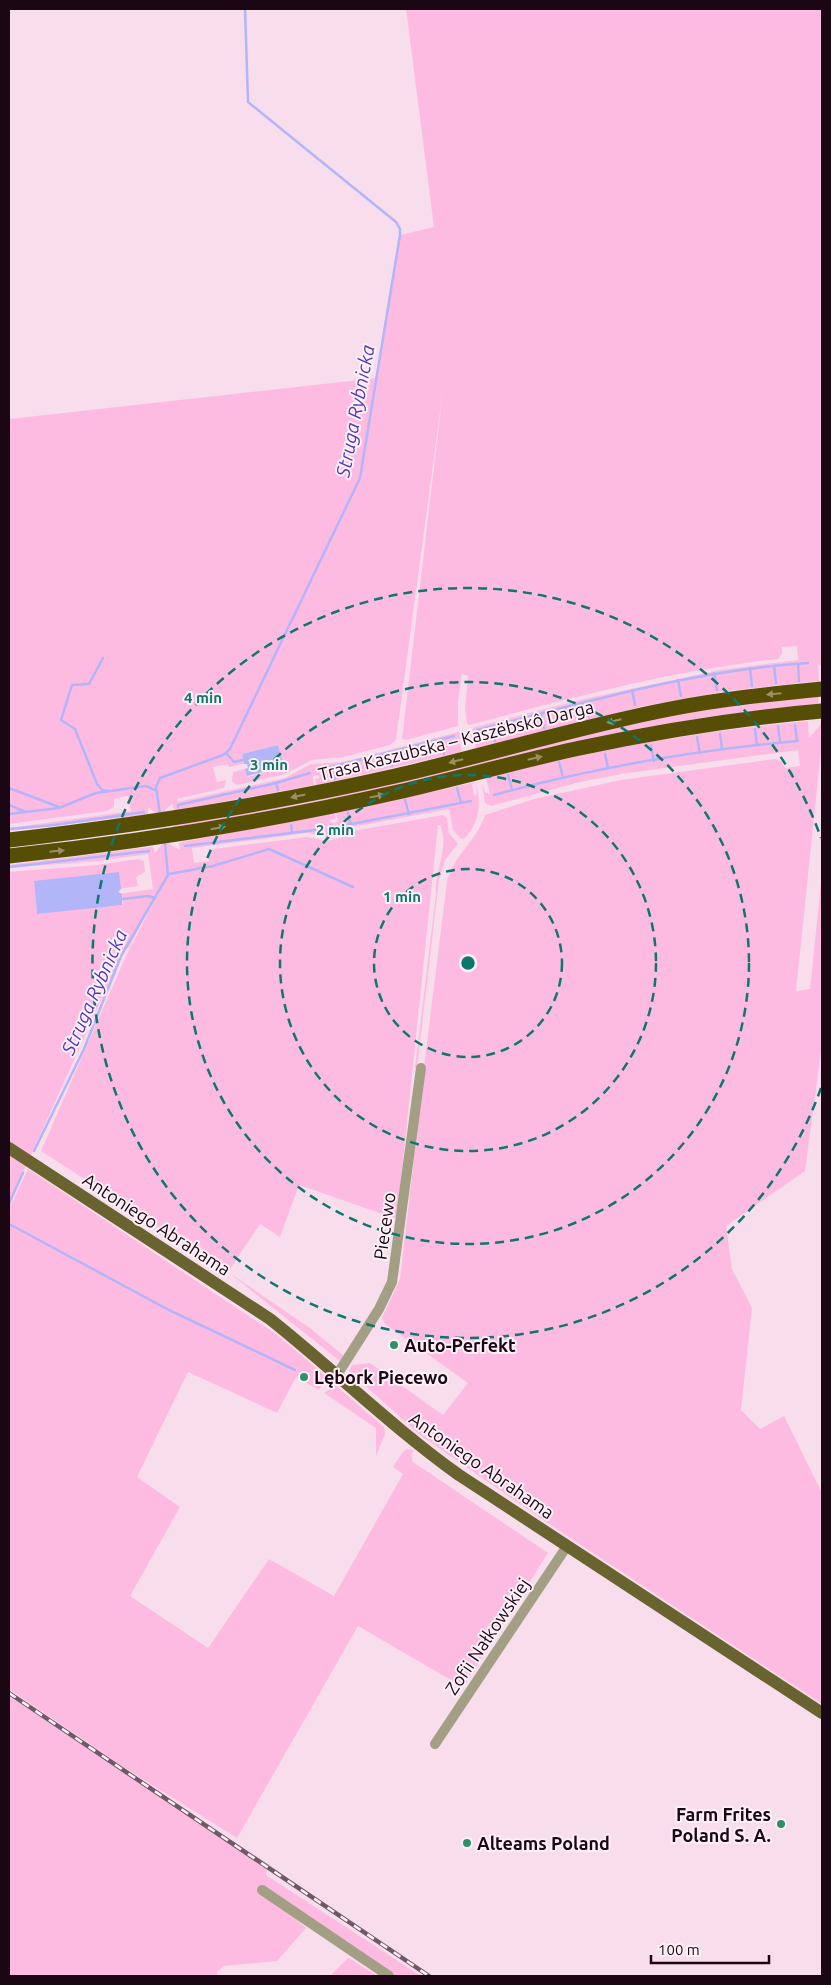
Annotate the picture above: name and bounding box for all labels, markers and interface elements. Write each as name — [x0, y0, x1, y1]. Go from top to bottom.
water label: Struga Rybnicka — [331, 343, 379, 480]
text: 4 min — [184, 689, 222, 706]
one-way arrow — [765, 690, 781, 698]
street label: Trasa Kaszubska – Kaszëbskô Darga — [316, 696, 596, 784]
one-way arrow — [606, 717, 621, 725]
one-way arrow — [528, 754, 543, 762]
text: 3 min — [250, 756, 288, 773]
one-way arrow — [449, 757, 464, 765]
one-way arrow — [370, 792, 386, 800]
one-way arrow — [289, 793, 305, 801]
text: 2 min — [316, 821, 354, 838]
one-way arrow — [210, 823, 226, 831]
one-way arrow — [50, 847, 66, 855]
text: 1 min — [383, 888, 421, 905]
water label: Struga Rybnicka — [56, 926, 131, 1059]
centre of rings — [459, 954, 477, 972]
street label: Antoniego Abrahama — [80, 1169, 234, 1279]
street label: Piecewo — [369, 1191, 399, 1261]
place label: Auto-Perfekt — [404, 1335, 516, 1355]
marker: Auto-Perfekt — [388, 1339, 400, 1351]
place label: Lębork Piecewo — [314, 1367, 448, 1388]
marker: Lębork Piecewo — [298, 1371, 310, 1383]
street label: Antoniego Abrahama — [406, 1408, 558, 1522]
street label: Zofii Nałkowskiej — [441, 1574, 533, 1698]
place label: Farm Frites Poland S. A. — [671, 1804, 771, 1845]
marker: Farm Frites Poland S. A. — [775, 1818, 787, 1830]
place label: Alteams Poland — [477, 1833, 610, 1853]
marker: Alteams Poland — [461, 1837, 473, 1849]
scale bar — [651, 1932, 768, 1964]
text: 100 m — [658, 1941, 700, 1958]

